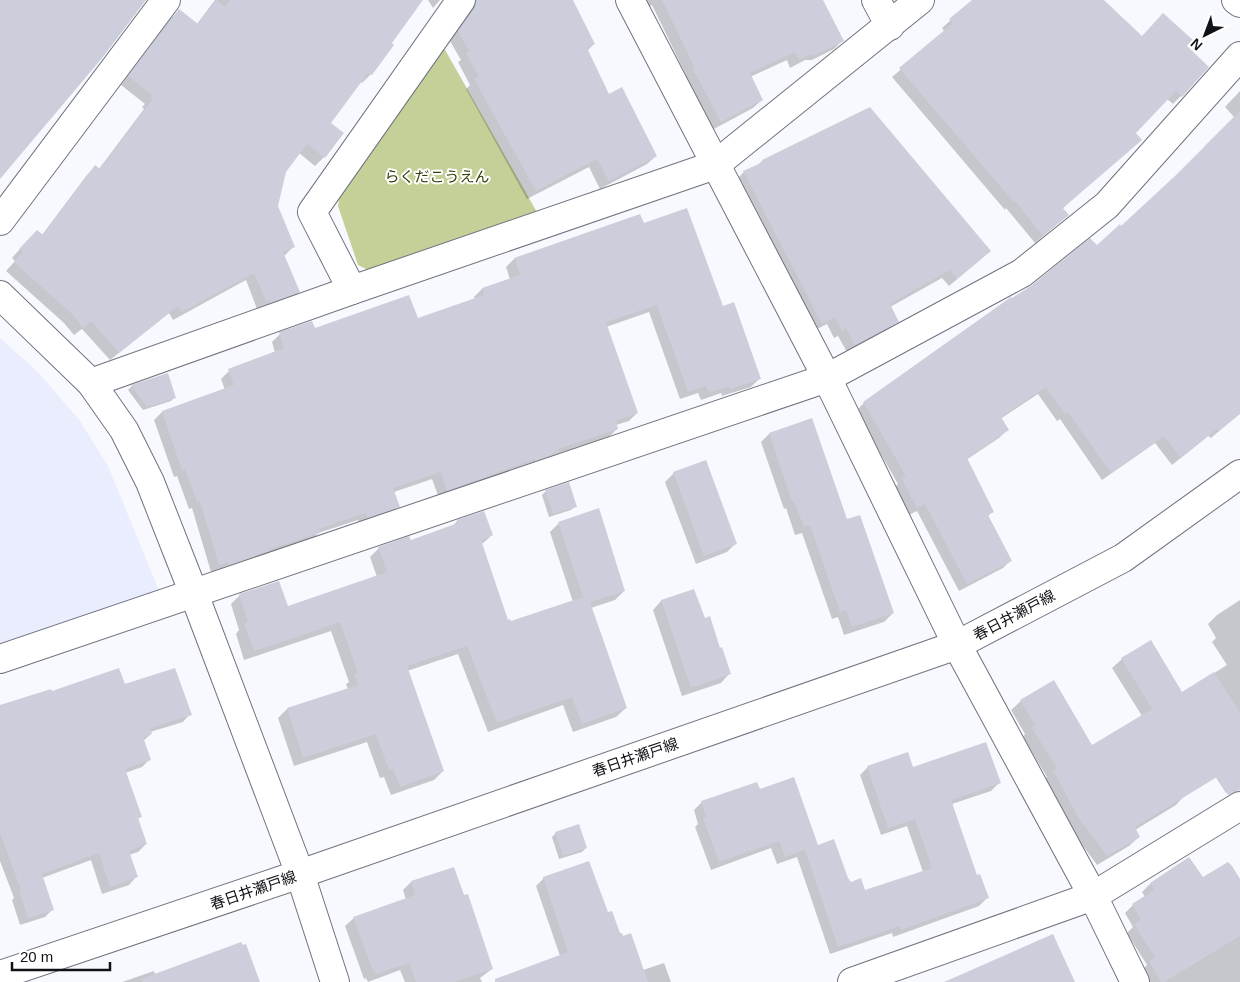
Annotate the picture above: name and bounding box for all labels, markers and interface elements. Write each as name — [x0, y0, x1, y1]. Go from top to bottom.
north arrow — [1180, 10, 1230, 60]
text: N — [1187, 35, 1205, 54]
park label: らくだこうえん — [384, 168, 490, 185]
street label: 春日井瀬戸線 — [970, 586, 1058, 644]
street label: 春日井瀬戸線 — [590, 734, 680, 780]
street label: 春日井瀬戸線 — [208, 867, 298, 913]
scale bar — [12, 940, 110, 972]
text: 20 m — [20, 948, 53, 965]

